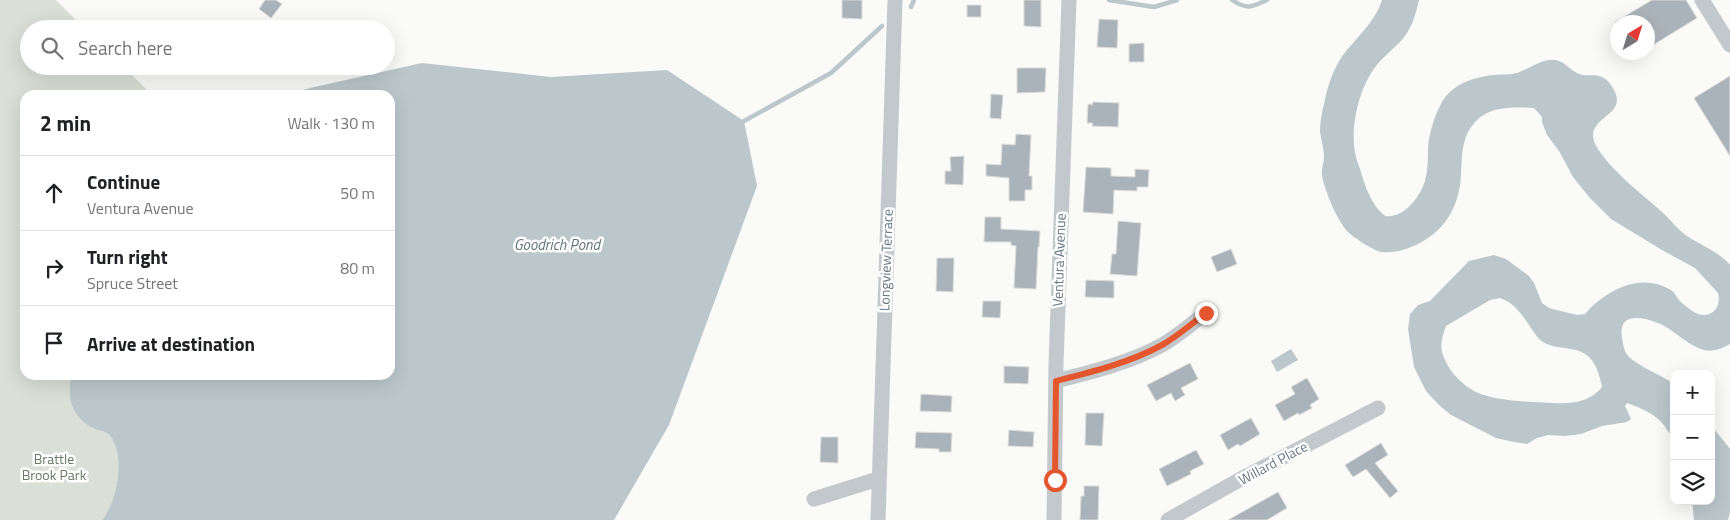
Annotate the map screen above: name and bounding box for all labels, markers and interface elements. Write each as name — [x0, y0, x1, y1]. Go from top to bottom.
north arrow — [1610, 15, 1655, 60]
search box — [20, 20, 395, 75]
text: Search here — [78, 33, 172, 62]
icon: search — [38, 34, 66, 62]
text: 2 min — [40, 107, 91, 139]
text: Walk · 130 m — [287, 111, 375, 135]
text: Continue — [87, 167, 160, 196]
icon: ahead — [40, 179, 68, 207]
text: 50 m — [340, 181, 375, 205]
text: Ventura Avenue — [87, 196, 194, 220]
street label: Longview Terrace — [873, 209, 898, 311]
street label: Ventura Avenue — [1046, 213, 1071, 307]
water label: Goodrich Pond — [514, 233, 602, 256]
text: Turn right — [87, 242, 168, 271]
icon: right — [40, 254, 68, 282]
text: 80 m — [340, 256, 375, 280]
text: Spruce Street — [87, 271, 178, 295]
route end — [1195, 302, 1218, 325]
icon: arrive — [40, 329, 68, 357]
text: Arrive at destination — [87, 329, 255, 358]
map controls — [1670, 370, 1715, 505]
button: + — [1670, 370, 1715, 415]
button: − — [1670, 415, 1715, 460]
street label: Willard Place — [1234, 436, 1311, 490]
park label: Brattle Brook Park — [22, 448, 87, 485]
button: layers — [1670, 460, 1715, 505]
route start — [1044, 469, 1067, 492]

